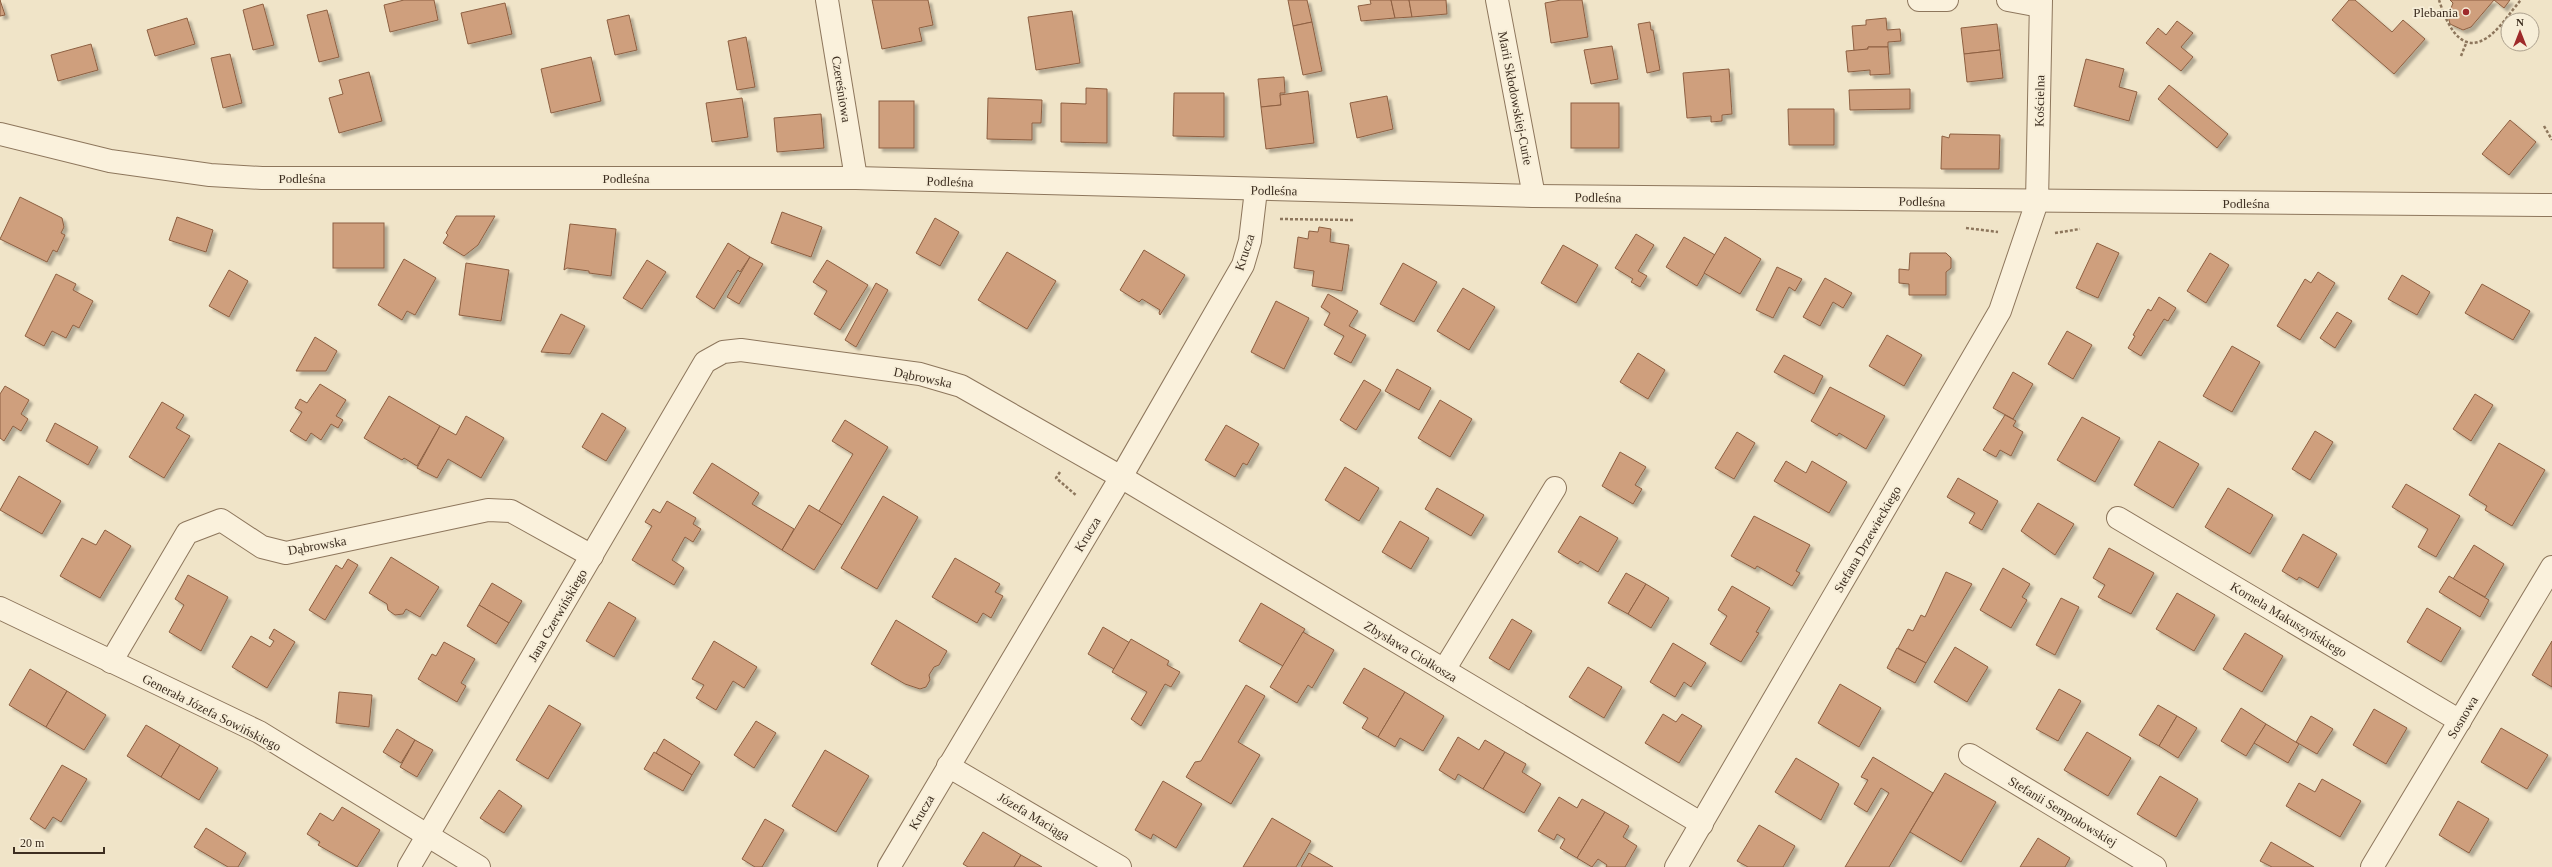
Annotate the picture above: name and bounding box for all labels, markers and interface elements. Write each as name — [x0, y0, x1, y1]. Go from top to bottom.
place label: Plebania — [2413, 5, 2458, 20]
marker: Plebania — [2461, 7, 2471, 17]
north arrow — [2500, 12, 2540, 52]
text: N — [2516, 16, 2524, 28]
street label: Marii Skłodowskiej-Curie — [1495, 30, 1536, 167]
street label: Czereśniowa — [829, 55, 854, 124]
street label: Kościelna — [2032, 75, 2047, 127]
street label: Podleśna — [279, 171, 326, 186]
street label: Podleśna — [603, 171, 650, 186]
street label: Podleśna — [926, 173, 974, 190]
street label: Podleśna — [1250, 183, 1298, 198]
street label: Podleśna — [1574, 190, 1622, 205]
street label: Podleśna — [1898, 194, 1946, 209]
street label: Podleśna — [2223, 196, 2270, 211]
street label: Krucza — [1232, 232, 1257, 272]
street label: Dąbrowska — [892, 364, 954, 391]
street label: Stefana Drzewieckiego — [1831, 483, 1904, 595]
street label: Krucza — [1071, 514, 1104, 554]
street label: Dąbrowska — [287, 533, 348, 558]
street label: Jana Czerwińskiego — [525, 566, 590, 664]
street label: Kornela Makuszyńskiego — [2228, 579, 2350, 660]
street label: Zbysława Ciołkosza — [1362, 618, 1460, 685]
street label: Generała Józefa Sowińskiego — [140, 671, 284, 754]
street label: Sosnowa — [2444, 693, 2481, 741]
street label: Stefanii Sempołowskiej — [2006, 773, 2120, 850]
street label: Józefa Maciąga — [995, 789, 1073, 844]
street label: Krucza — [906, 792, 937, 832]
scale bar — [14, 829, 104, 855]
text: 20 m — [20, 836, 45, 850]

